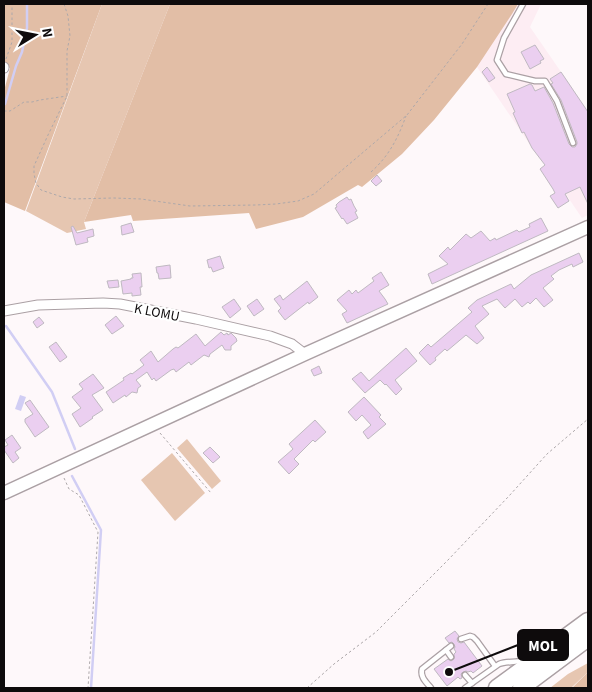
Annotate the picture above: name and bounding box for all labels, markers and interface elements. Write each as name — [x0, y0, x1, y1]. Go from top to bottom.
north arrow — [10, 10, 60, 60]
text: N — [36, 27, 57, 39]
street label: K LOMU — [132, 299, 181, 327]
callout: MOL — [518, 630, 568, 660]
text: MOL — [528, 636, 558, 657]

